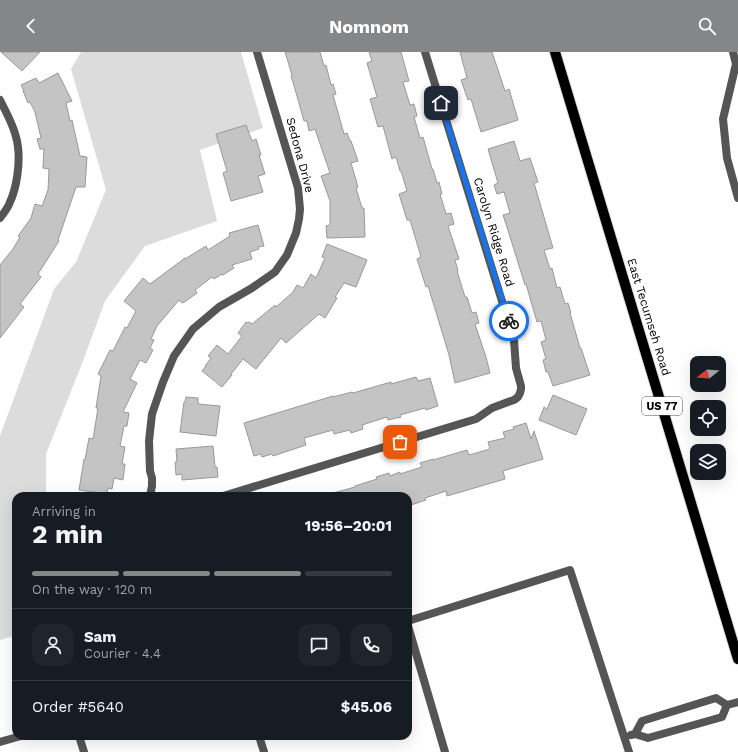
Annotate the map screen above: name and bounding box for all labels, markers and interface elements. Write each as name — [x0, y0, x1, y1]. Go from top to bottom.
icon: back — [20, 15, 42, 37]
icon: search — [696, 15, 718, 37]
text: Nomnom — [329, 16, 409, 37]
pin — [424, 86, 458, 120]
icon: home — [430, 92, 452, 114]
street label: Sedona Drive — [283, 116, 317, 194]
street label: Carolyn Ridge Road — [471, 176, 517, 288]
street label: East Tecumseh Road — [624, 257, 674, 377]
courier — [489, 301, 529, 341]
icon: bike — [498, 310, 520, 332]
north arrow — [690, 356, 726, 392]
map controls — [690, 356, 726, 480]
road number: US 77 — [642, 397, 682, 415]
button: locate — [690, 400, 726, 436]
pin — [383, 425, 417, 459]
icon: bag — [389, 431, 411, 453]
button: layers — [690, 444, 726, 480]
text: Arriving in — [32, 504, 96, 519]
text: 19:56–20:01 — [305, 517, 392, 535]
text: 2 min — [32, 519, 103, 549]
text: On the way · 120 m — [32, 582, 152, 597]
button: person — [32, 624, 74, 666]
button: chat — [298, 624, 340, 666]
button: phone — [350, 624, 392, 666]
text: Sam — [84, 628, 116, 646]
text: Courier · 4.4 — [84, 646, 161, 661]
text: Order #5640 — [32, 698, 124, 716]
text: $45.06 — [341, 698, 392, 716]

